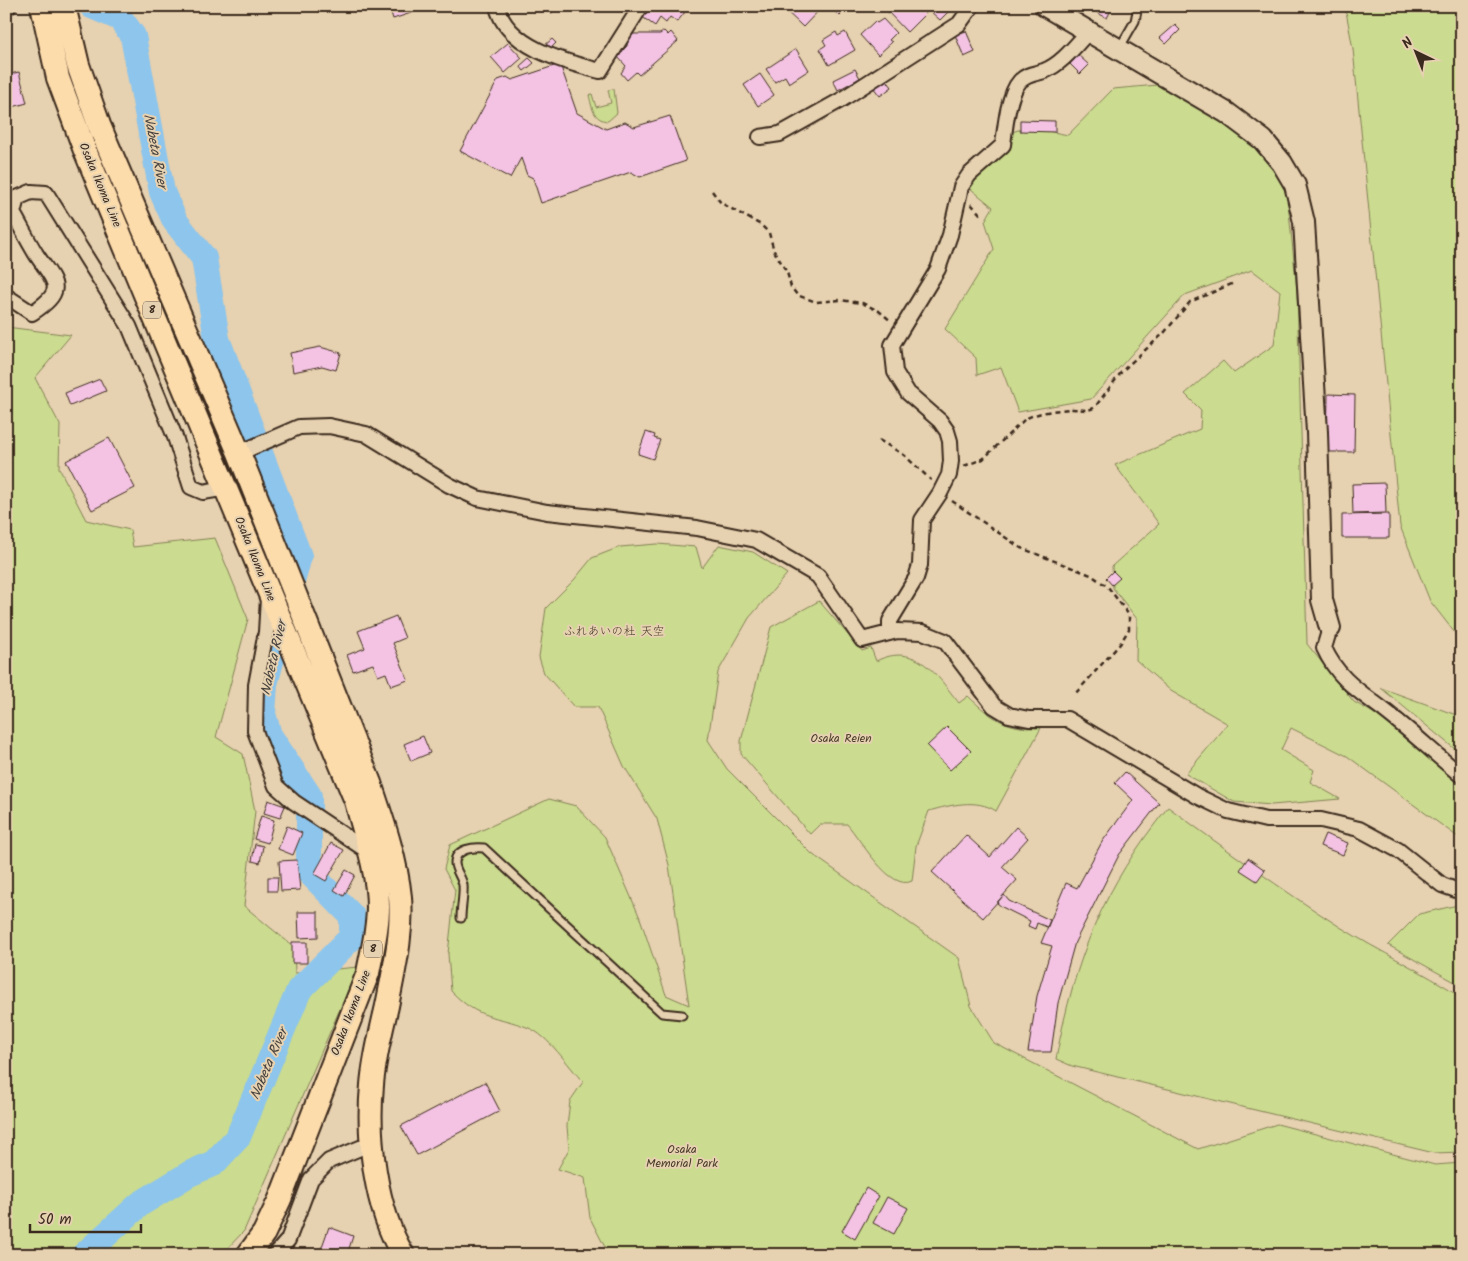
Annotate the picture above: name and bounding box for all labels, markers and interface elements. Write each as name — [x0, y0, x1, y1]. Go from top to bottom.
north arrow — [1390, 28, 1440, 78]
text: N — [1397, 32, 1419, 54]
water label: Nabeta River — [137, 112, 174, 194]
street label: Osaka Ikoma Line — [74, 140, 127, 231]
road number: 8 — [143, 302, 161, 318]
street label: Osaka Ikoma Line — [229, 514, 281, 605]
water label: Nabeta River — [255, 615, 294, 697]
park label: ふれあいの杜 天空 — [564, 622, 664, 641]
park label: Osaka Reien — [810, 729, 872, 748]
road number: 8 — [364, 941, 382, 958]
street label: Osaka Ikoma Line — [326, 967, 376, 1058]
water label: Nabeta River — [244, 1022, 295, 1103]
park label: Osaka Memorial Park — [646, 1140, 718, 1173]
scale bar — [30, 1201, 141, 1233]
text: 50 m — [38, 1208, 72, 1232]

